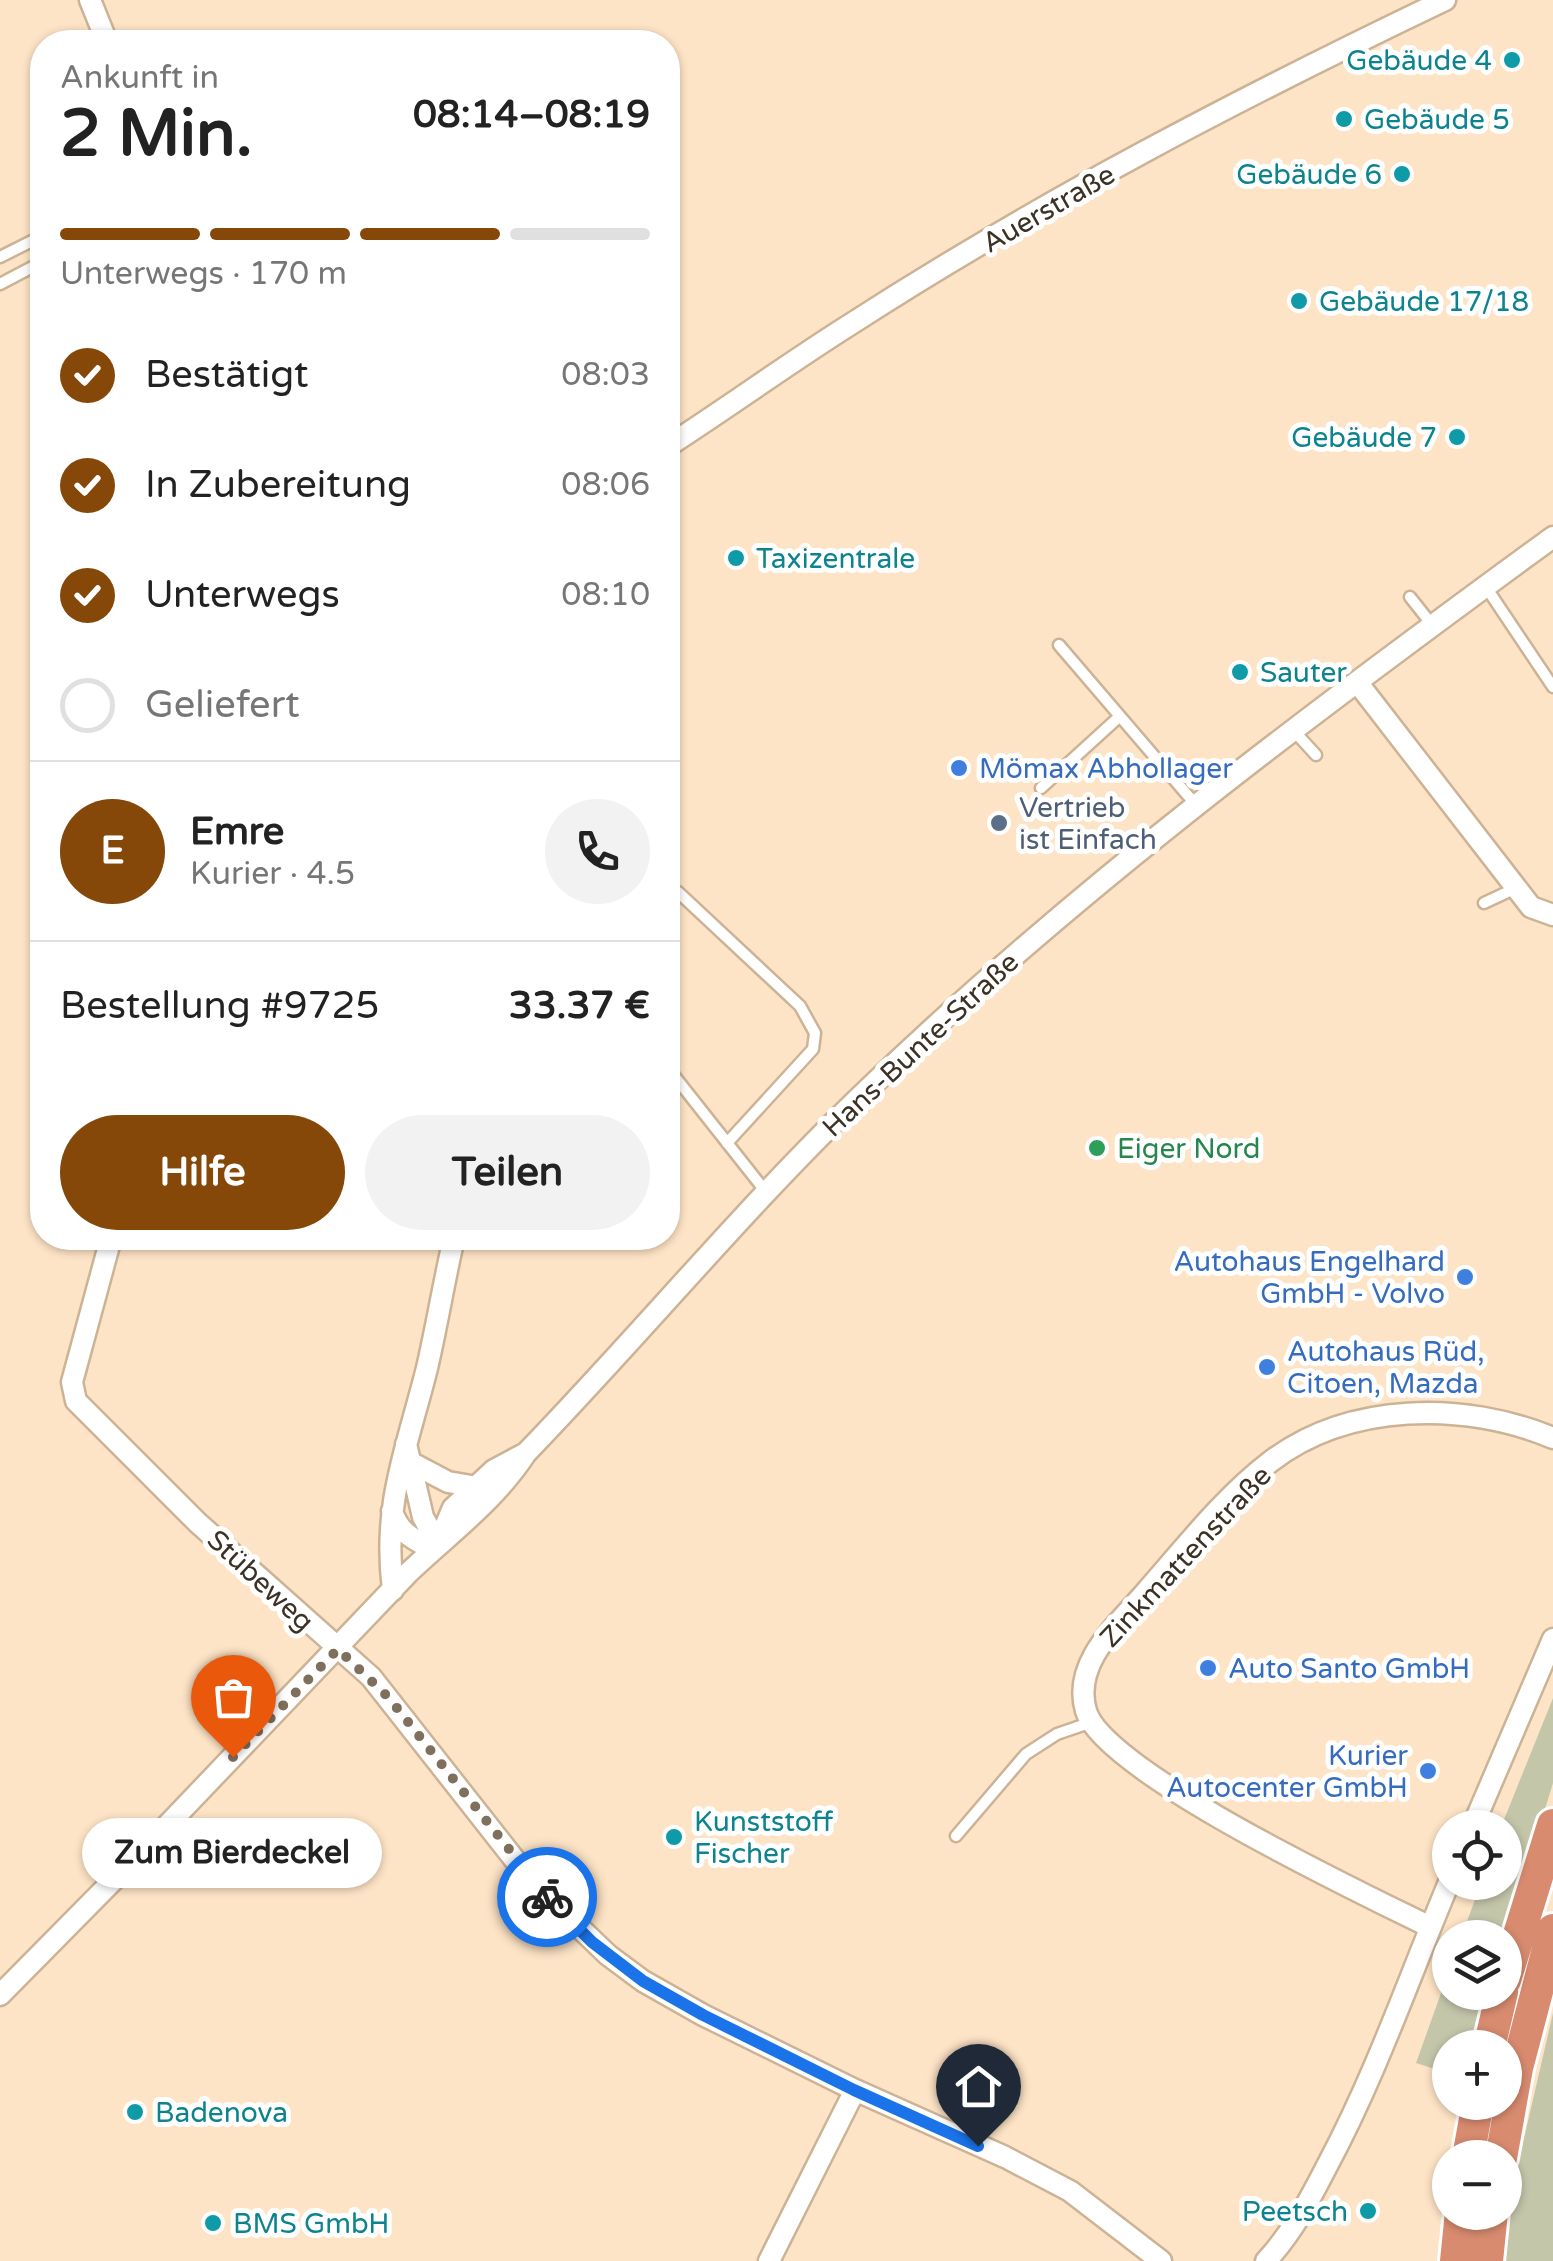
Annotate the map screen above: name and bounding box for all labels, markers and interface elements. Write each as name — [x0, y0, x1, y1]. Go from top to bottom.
place label: Gebäude 4 — [1346, 44, 1492, 78]
marker: Gebäude 4 — [1501, 49, 1523, 71]
text: Ankunft in — [60, 59, 219, 97]
text: 08:14–08:19 — [413, 92, 650, 138]
text: 2 Min. — [60, 95, 253, 174]
place label: Gebäude 5 — [1364, 103, 1510, 137]
marker: Gebäude 5 — [1333, 108, 1355, 130]
street label: Auerstraße — [976, 157, 1121, 260]
place label: Gebäude 6 — [1236, 158, 1382, 192]
marker: Gebäude 6 — [1391, 163, 1413, 185]
text: Unterwegs · 170 m — [60, 255, 347, 293]
place label: Gebäude 17/18 — [1319, 285, 1529, 319]
marker: Gebäude 17/18 — [1288, 290, 1310, 312]
icon: check — [60, 348, 115, 403]
text: Bestätigt — [145, 352, 309, 398]
text: 08:03 — [561, 356, 650, 394]
place label: Gebäude 7 — [1291, 421, 1437, 455]
marker: Gebäude 7 — [1446, 426, 1468, 448]
icon: check — [60, 458, 115, 513]
text: In Zubereitung — [145, 462, 411, 508]
text: 08:06 — [561, 466, 650, 504]
place label: Taxizentrale — [756, 542, 915, 576]
marker: Taxizentrale — [725, 547, 747, 569]
icon: check — [60, 568, 115, 623]
text: Unterwegs — [145, 572, 340, 618]
text: 08:10 — [561, 576, 650, 614]
place label: Sauter — [1260, 656, 1347, 690]
marker: Sauter — [1229, 661, 1251, 683]
text: Geliefert — [145, 682, 300, 728]
place label: Mömax Abhollager — [979, 752, 1233, 786]
marker: Mömax Abhollager — [948, 757, 970, 779]
place label: Vertrieb ist Einfach — [1019, 791, 1157, 857]
button: phone — [545, 799, 650, 904]
text: Emre — [190, 809, 284, 855]
marker: Vertrieb ist Einfach — [988, 812, 1010, 834]
text: E — [100, 828, 125, 874]
text: Kurier · 4.5 — [190, 855, 355, 893]
street label: Hans-Bunte-Straße — [816, 945, 1026, 1144]
text: Bestellung #9725 — [60, 983, 379, 1029]
text: 33.37 € — [509, 983, 650, 1029]
button: Hilfe — [60, 1115, 345, 1230]
button: Teilen — [365, 1115, 650, 1230]
place label: Eiger Nord — [1117, 1132, 1260, 1166]
marker: Eiger Nord — [1086, 1137, 1108, 1159]
place label: Autohaus Engelhard GmbH - Volvo — [1174, 1245, 1445, 1311]
marker: Autohaus Engelhard GmbH - Volvo — [1454, 1266, 1476, 1288]
place label: Autohaus Rüd, Citoen, Mazda — [1287, 1335, 1484, 1401]
marker: Autohaus Rüd, Citoen, Mazda — [1256, 1356, 1278, 1378]
street label: Zinkmattenstraße — [1093, 1459, 1279, 1654]
street label: Stübeweg — [200, 1523, 321, 1639]
place label: Auto Santo GmbH — [1228, 1652, 1470, 1686]
pin — [191, 1655, 276, 1758]
marker: Auto Santo GmbH — [1197, 1657, 1219, 1679]
icon: bag — [206, 1670, 261, 1725]
place label: Kurier Autocenter GmbH — [1166, 1739, 1408, 1805]
marker: Kurier Autocenter GmbH — [1417, 1760, 1439, 1782]
place label: Kunststoff Fischer — [694, 1805, 834, 1871]
map controls — [1432, 1810, 1522, 2230]
button: locate — [1432, 1810, 1522, 1900]
callout: Zum Bierdeckel — [83, 1817, 383, 1887]
marker: Kunststoff Fischer — [663, 1826, 685, 1848]
text: Zum Bierdeckel — [114, 1834, 350, 1872]
courier — [497, 1847, 597, 1947]
icon: bike — [520, 1870, 575, 1925]
button: layers — [1432, 1920, 1522, 2010]
button: + — [1432, 2030, 1522, 2120]
pin — [936, 2044, 1021, 2147]
icon: home — [951, 2059, 1006, 2114]
place label: Badenova — [155, 2096, 288, 2130]
marker: Badenova — [124, 2101, 146, 2123]
button: − — [1432, 2140, 1522, 2230]
place label: Peetsch — [1242, 2195, 1348, 2229]
marker: Peetsch — [1357, 2200, 1379, 2222]
place label: BMS GmbH — [233, 2207, 389, 2241]
marker: BMS GmbH — [202, 2212, 224, 2234]

